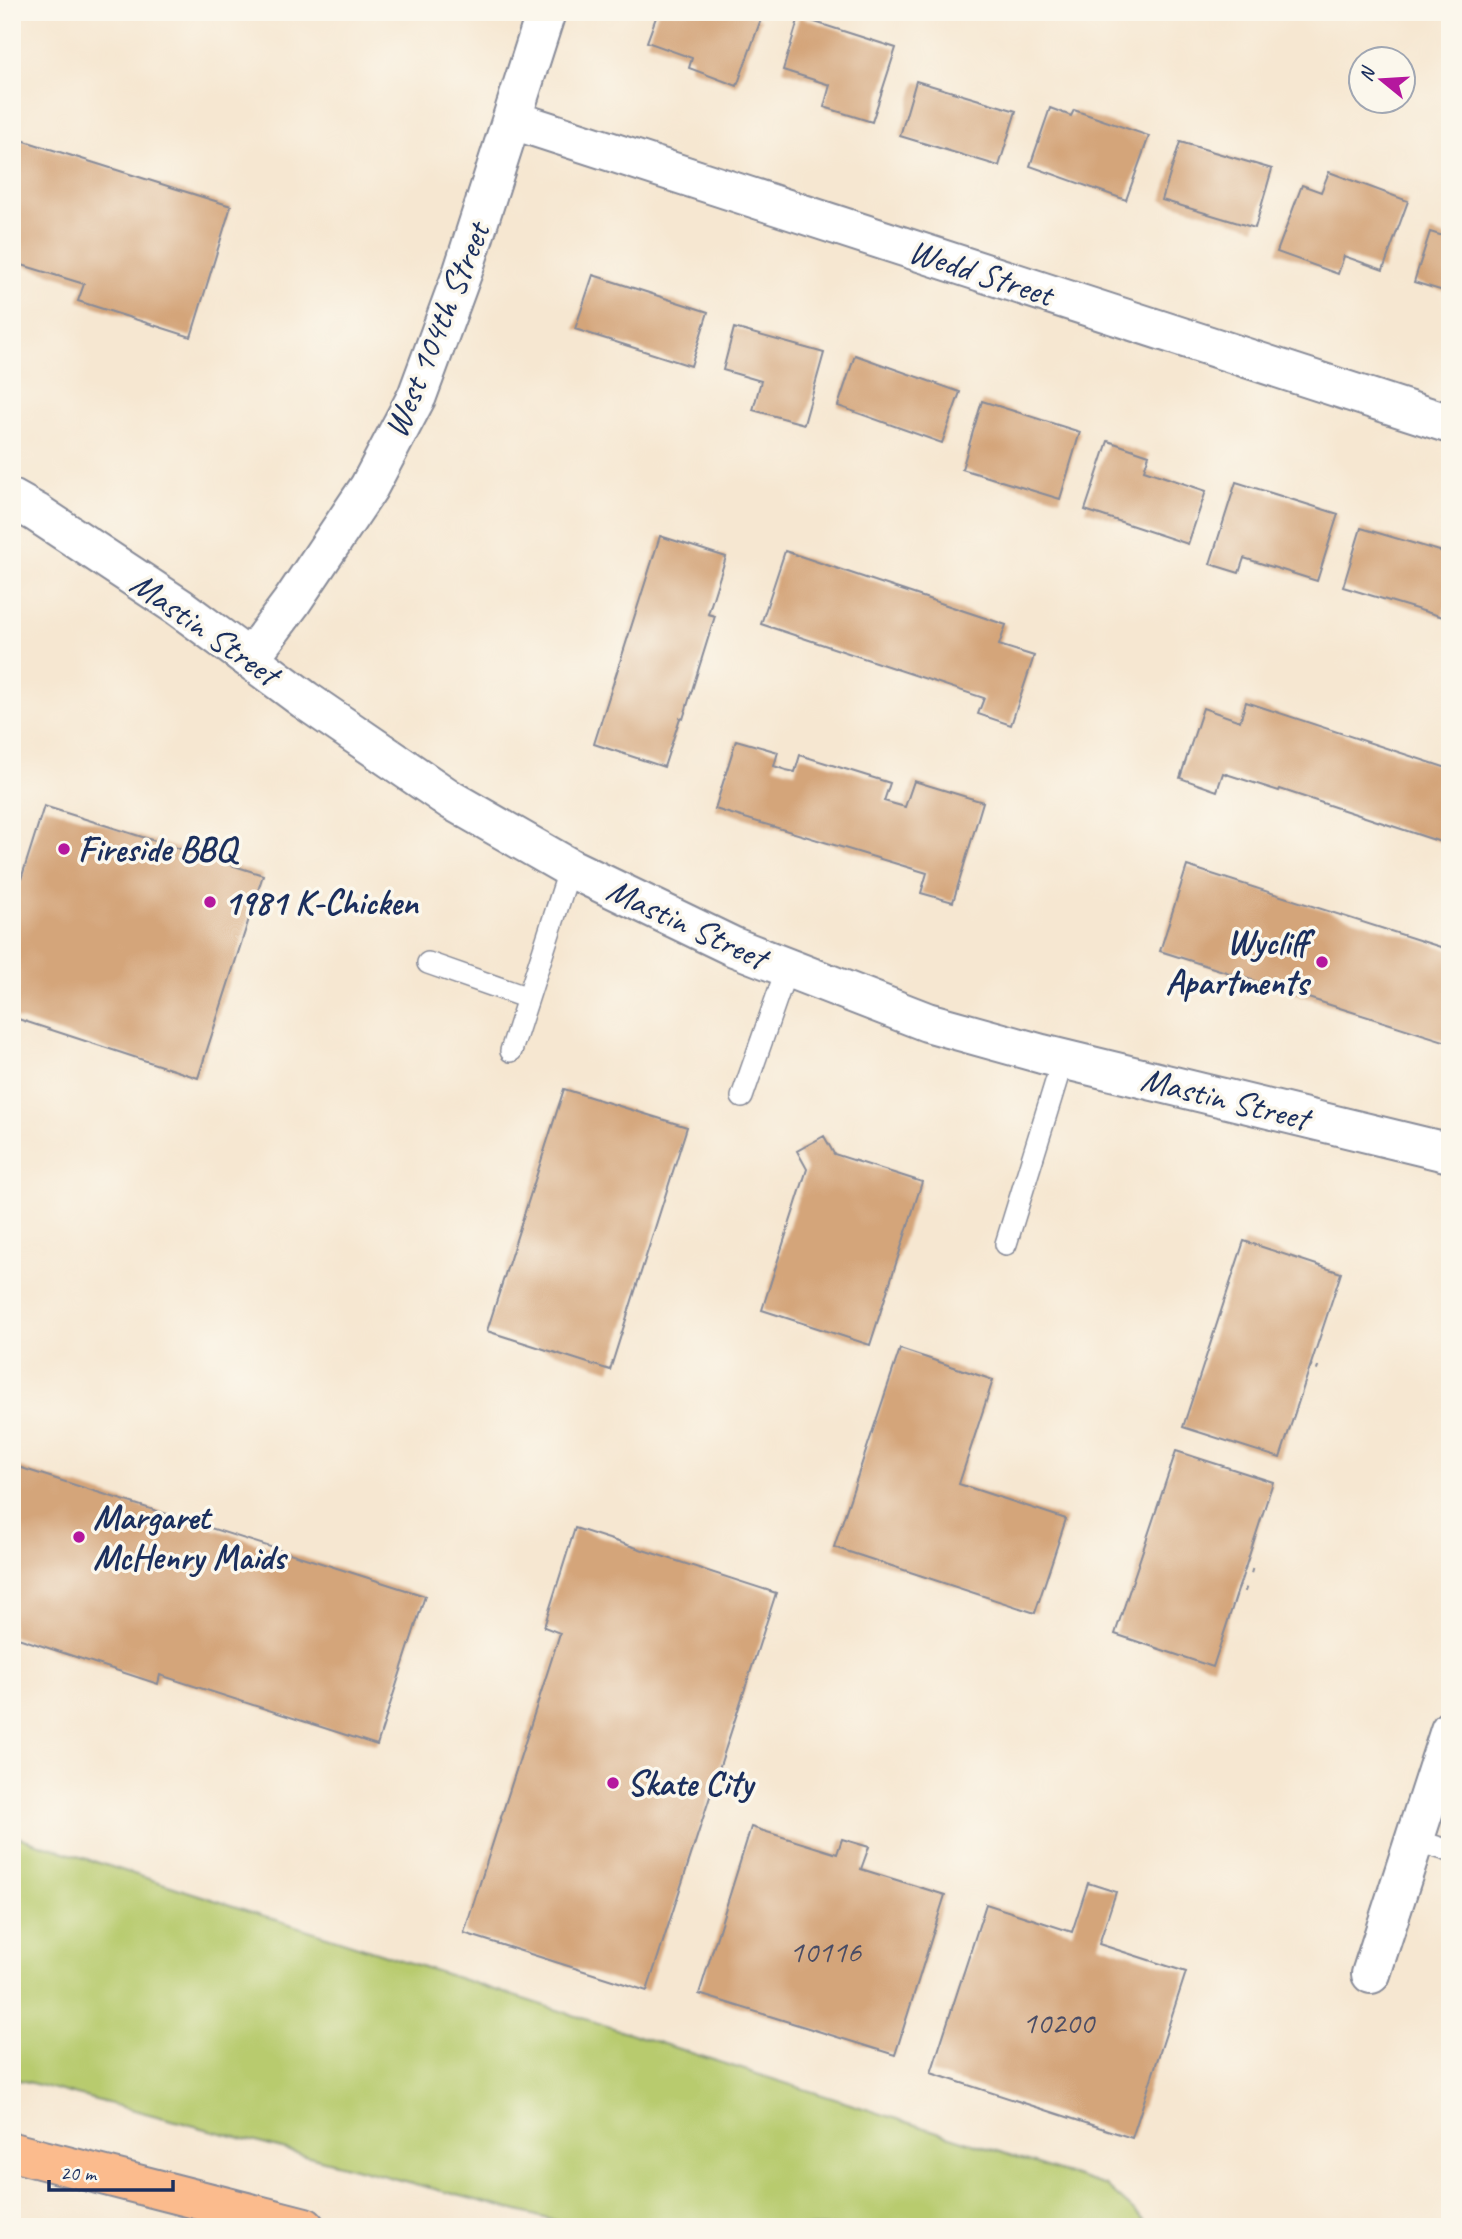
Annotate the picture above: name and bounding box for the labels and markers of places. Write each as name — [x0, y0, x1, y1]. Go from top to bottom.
place label: Fireside BBQ — [78, 827, 240, 872]
marker: Fireside BBQ — [56, 841, 72, 857]
place label: 1981 K-Chicken — [224, 880, 419, 925]
marker: 1981 K-Chicken — [202, 894, 218, 910]
place label: Wycliff Apartments — [1166, 920, 1315, 1005]
marker: Wycliff Apartments — [1314, 954, 1330, 970]
place label: Margaret McHenry Maids — [93, 1495, 289, 1580]
marker: Margaret McHenry Maids — [71, 1529, 87, 1545]
place label: Skate City — [627, 1761, 756, 1806]
marker: Skate City — [605, 1775, 621, 1791]

